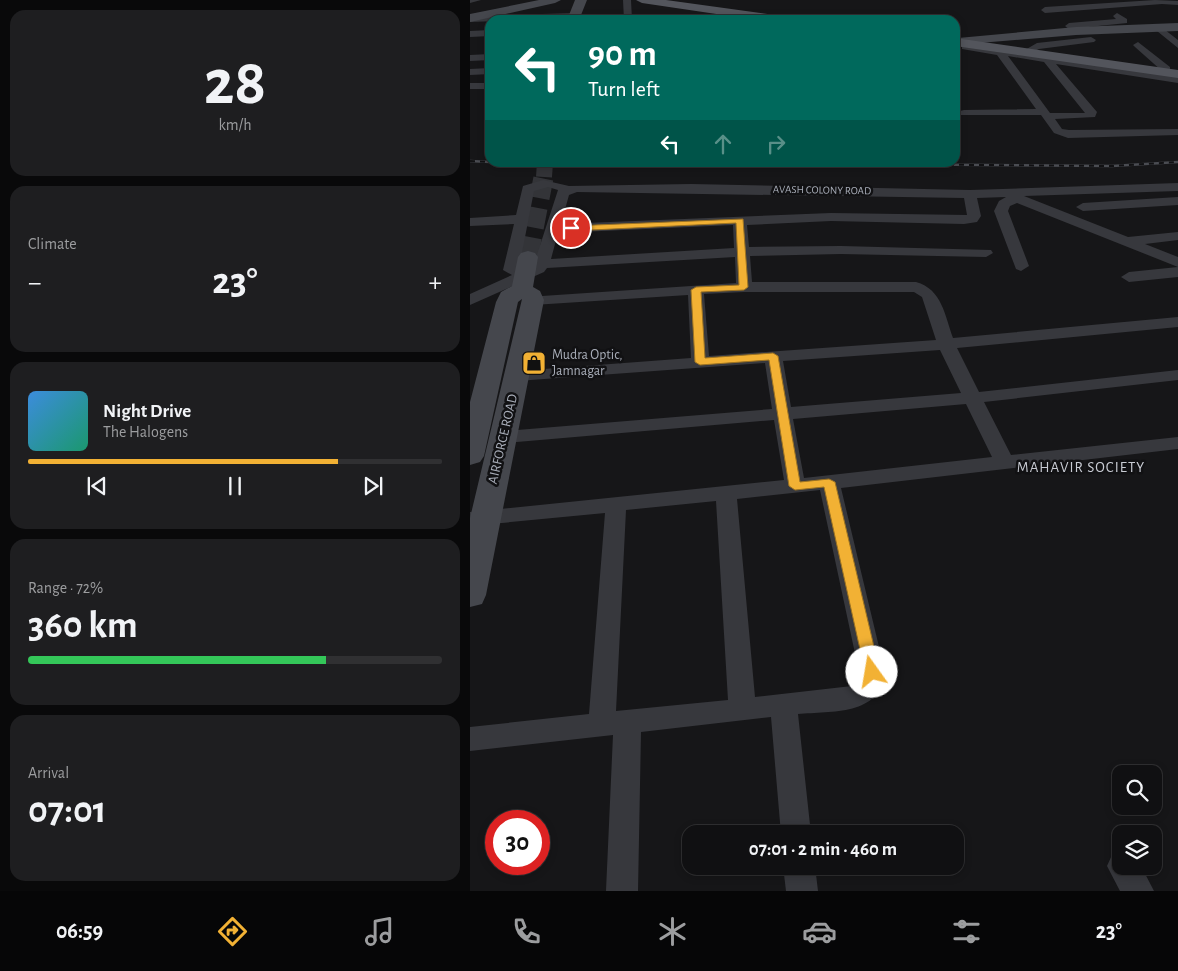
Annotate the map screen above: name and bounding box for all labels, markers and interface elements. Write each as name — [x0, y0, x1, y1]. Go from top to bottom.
icon: left — [505, 35, 570, 100]
text: 90 m — [588, 37, 657, 72]
text: 28 — [204, 51, 266, 116]
text: Turn left — [588, 78, 660, 100]
text: km/h — [218, 117, 252, 133]
icon: left — [656, 130, 684, 158]
icon: ahead — [709, 130, 737, 158]
icon: right — [762, 130, 790, 158]
street label: AVASH COLONY ROAD — [773, 184, 871, 196]
pin — [550, 207, 592, 249]
icon: arrive — [557, 214, 585, 242]
text: Climate — [28, 236, 77, 252]
text: 23° — [212, 263, 258, 301]
text: − — [28, 269, 41, 297]
text: + — [429, 269, 442, 297]
place label: Mudra Optic, Jamnagar — [552, 348, 622, 378]
shop icon: Mudra Optic, Jamnagar — [521, 350, 547, 376]
street label: AIRFORCE ROAD — [486, 393, 520, 485]
text: Night Drive — [103, 402, 191, 421]
text: The Halogens — [103, 424, 188, 440]
district label: MAHAVIR SOCIETY — [1017, 460, 1145, 475]
icon: previous — [83, 472, 111, 500]
icon: pause — [221, 472, 249, 500]
icon: next — [359, 472, 387, 500]
text: Range · 72% — [28, 580, 103, 596]
text: 360 km — [28, 607, 138, 645]
position arrow — [845, 645, 897, 697]
text: Arrival — [28, 765, 69, 781]
map controls — [1112, 765, 1162, 875]
button: search — [1112, 765, 1162, 815]
text: 07:01 — [28, 792, 106, 830]
speed limit sign: 30 — [485, 810, 550, 875]
button: layers — [1112, 825, 1162, 875]
text: 07:01 · 2 min · 460 m — [749, 840, 897, 859]
icon: directions — [215, 914, 250, 949]
icon: music — [362, 914, 397, 949]
icon: phone — [509, 914, 544, 949]
icon: climate — [655, 914, 690, 949]
icon: car — [802, 914, 837, 949]
icon: filters — [949, 914, 984, 949]
text: 06:59 — [56, 920, 103, 942]
text: 23° — [1096, 920, 1122, 942]

